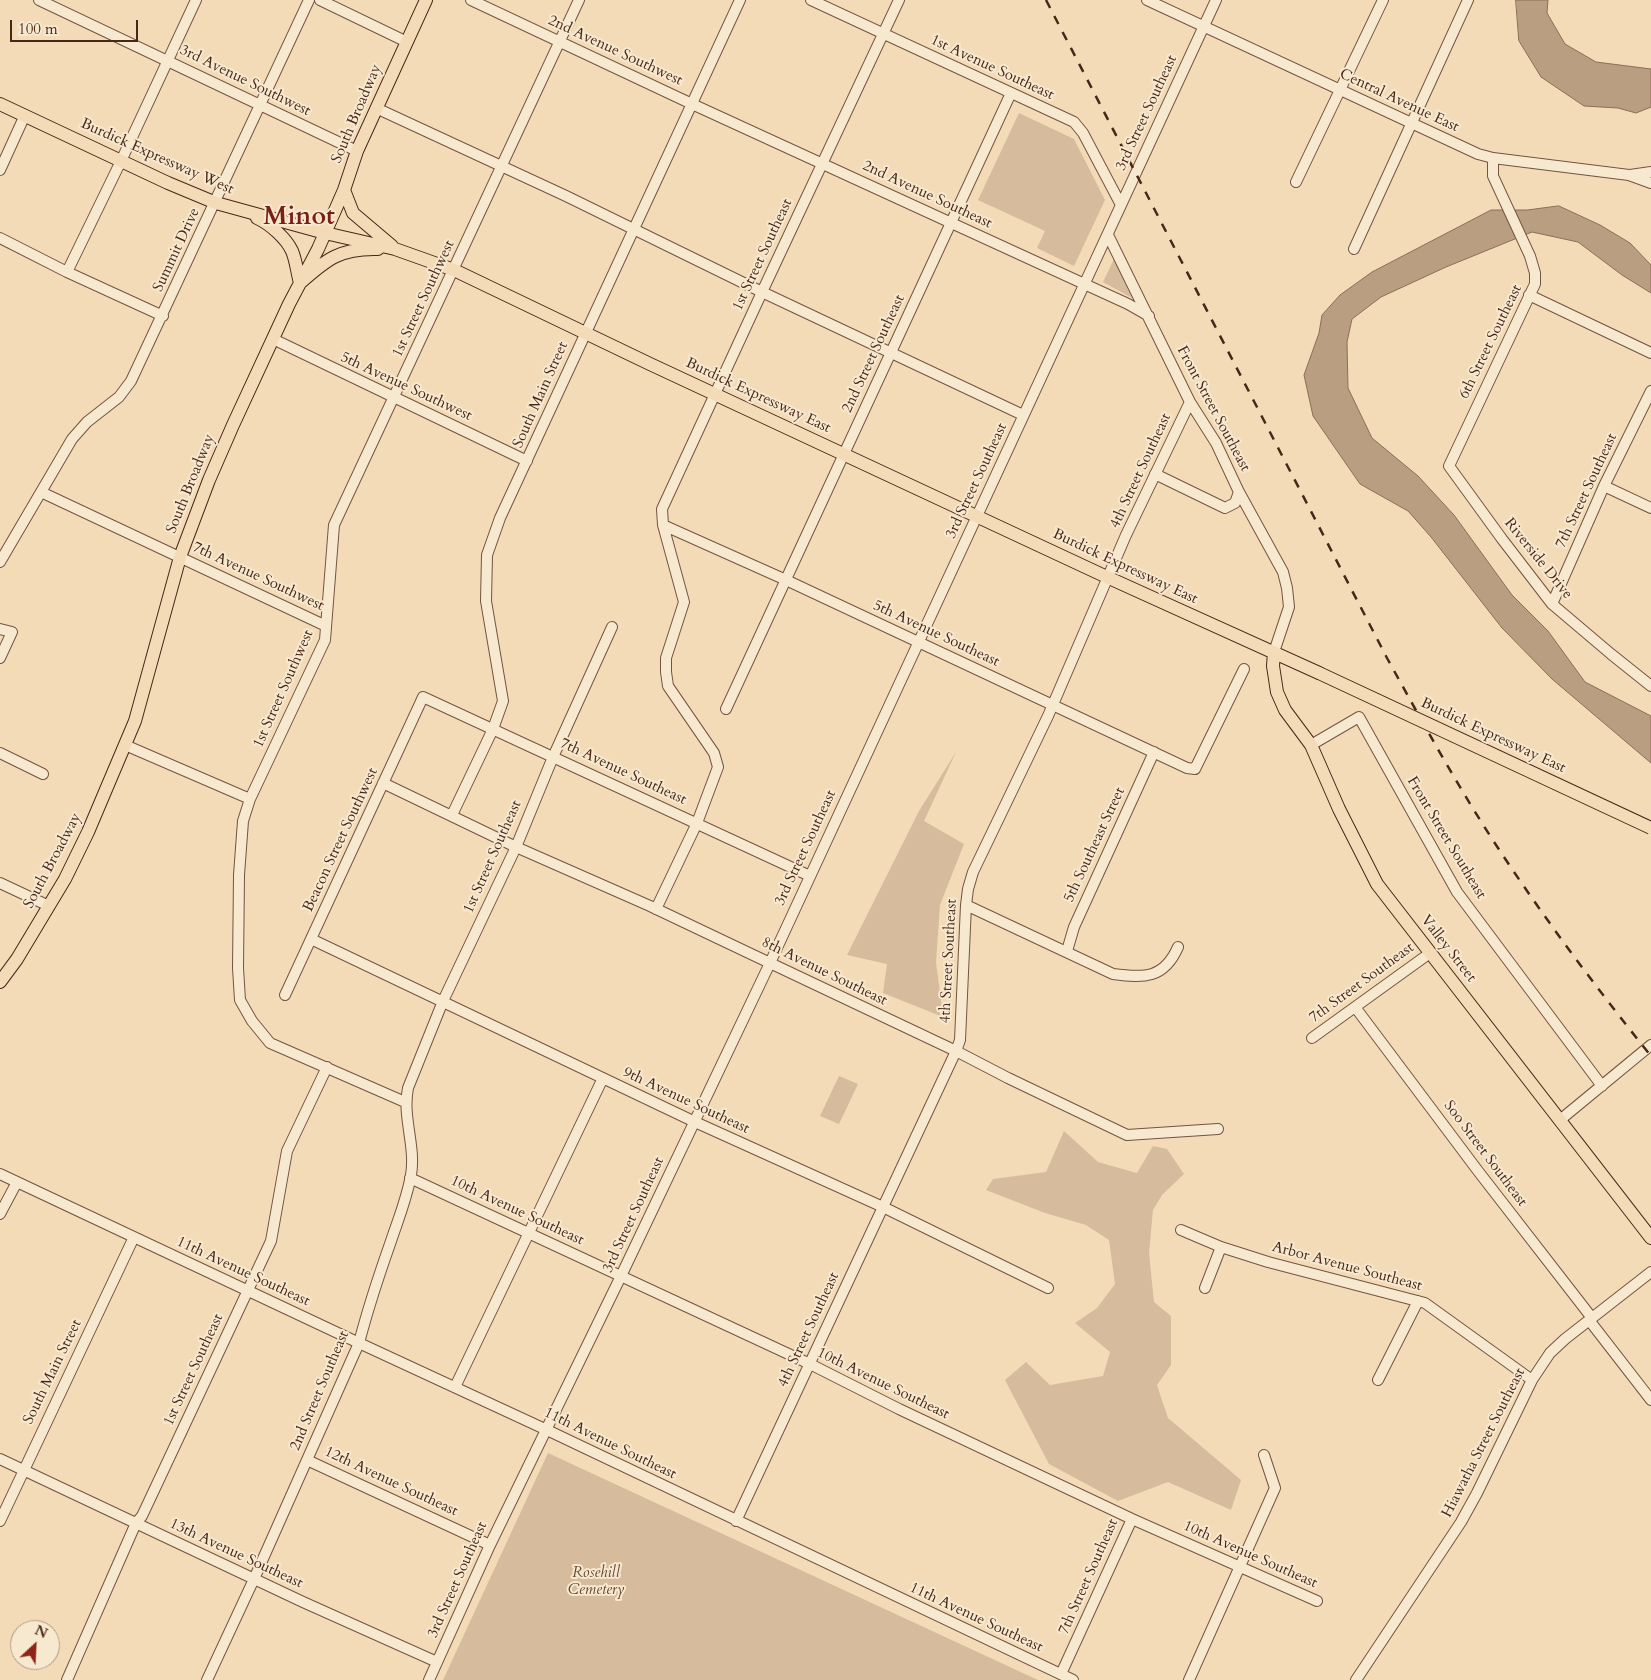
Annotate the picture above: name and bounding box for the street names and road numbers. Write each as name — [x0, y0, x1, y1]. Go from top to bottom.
street label: 2nd Avenue Southwest — [545, 12, 685, 90]
street label: 1st Avenue Southeast — [927, 32, 1057, 104]
street label: 3rd Avenue Southwest — [177, 42, 313, 120]
street label: 3rd Street Southeast — [1112, 52, 1182, 174]
street label: South Broadway — [328, 62, 386, 166]
street label: Central Avenue East — [1337, 65, 1461, 137]
street label: Burdick Expressway West — [78, 115, 236, 199]
street label: 2nd Avenue Southeast — [859, 157, 995, 233]
street label: 1st Street Southeast — [729, 196, 797, 314]
street label: Summit Drive — [150, 205, 204, 295]
street label: 1st Street Southwest — [389, 238, 459, 360]
street label: 6th Street Southeast — [1456, 282, 1526, 402]
street label: 2nd Street Southeast — [839, 292, 909, 416]
street label: South Main Street — [510, 339, 572, 451]
street label: Front Street Southeast — [1172, 343, 1254, 475]
street label: 5th Avenue Southwest — [337, 349, 475, 425]
street label: Burdick Expressway East — [683, 354, 833, 438]
street label: 4th Street Southeast — [1106, 411, 1176, 531]
street label: 3rd Street Southeast — [942, 420, 1012, 542]
street label: 7th Street Southeast — [1552, 431, 1622, 551]
street label: South Broadway — [163, 432, 219, 536]
street label: Riverside Drive — [1500, 515, 1576, 603]
street label: Burdick Expressway East — [1050, 525, 1200, 609]
street label: 7th Avenue Southwest — [189, 539, 327, 615]
street label: 5th Avenue Southeast — [870, 597, 1002, 671]
street label: 1st Street Southwest — [250, 627, 318, 751]
street label: Burdick Expressway East — [1418, 694, 1568, 778]
street label: 7th Avenue Southeast — [557, 735, 689, 809]
street label: Beacon Street Southwest — [300, 765, 382, 915]
street label: Front Street Southeast — [1402, 774, 1490, 902]
street label: 5th Southeast Street — [1060, 785, 1130, 905]
street label: 3rd Street Southeast — [771, 787, 841, 909]
street label: 1st Street Southeast — [460, 798, 526, 916]
street label: South Broadway — [20, 810, 86, 912]
street label: 4th Street Southeast — [937, 898, 961, 1024]
street label: Valley Street — [1416, 912, 1480, 986]
street label: 8th Avenue Southeast — [758, 934, 890, 1010]
street label: 7th Street Southeast — [1306, 939, 1418, 1027]
street label: 9th Avenue Southeast — [620, 1064, 752, 1138]
street label: Soo Street Southeast — [1439, 1098, 1531, 1210]
street label: 3rd Street Southeast — [599, 1154, 669, 1276]
street label: 10th Avenue Southeast — [448, 1172, 586, 1250]
street label: 11th Avenue Southeast — [174, 1233, 312, 1311]
street label: Arbor Avenue Southeast — [1270, 1238, 1424, 1296]
street label: 4th Street Southeast — [774, 1270, 844, 1390]
street label: 1st Street Southeast — [160, 1311, 228, 1429]
street label: South Main Street — [20, 1317, 86, 1427]
street label: 2nd Street Southeast — [287, 1328, 353, 1454]
street label: 10th Avenue Southeast — [814, 1344, 952, 1424]
street label: Hiawatha Street Southeast — [1438, 1365, 1530, 1521]
street label: 11th Avenue Southeast — [541, 1404, 679, 1484]
street label: 12th Avenue Southeast — [322, 1443, 460, 1521]
street label: 13th Avenue Southeast — [167, 1515, 305, 1593]
street label: 7th Street Southeast — [1055, 1516, 1123, 1638]
street label: 10th Avenue Southeast — [1180, 1517, 1320, 1593]
street label: 3rd Street Southeast — [424, 1519, 492, 1641]
street label: 11th Avenue Southeast — [907, 1579, 1045, 1657]

